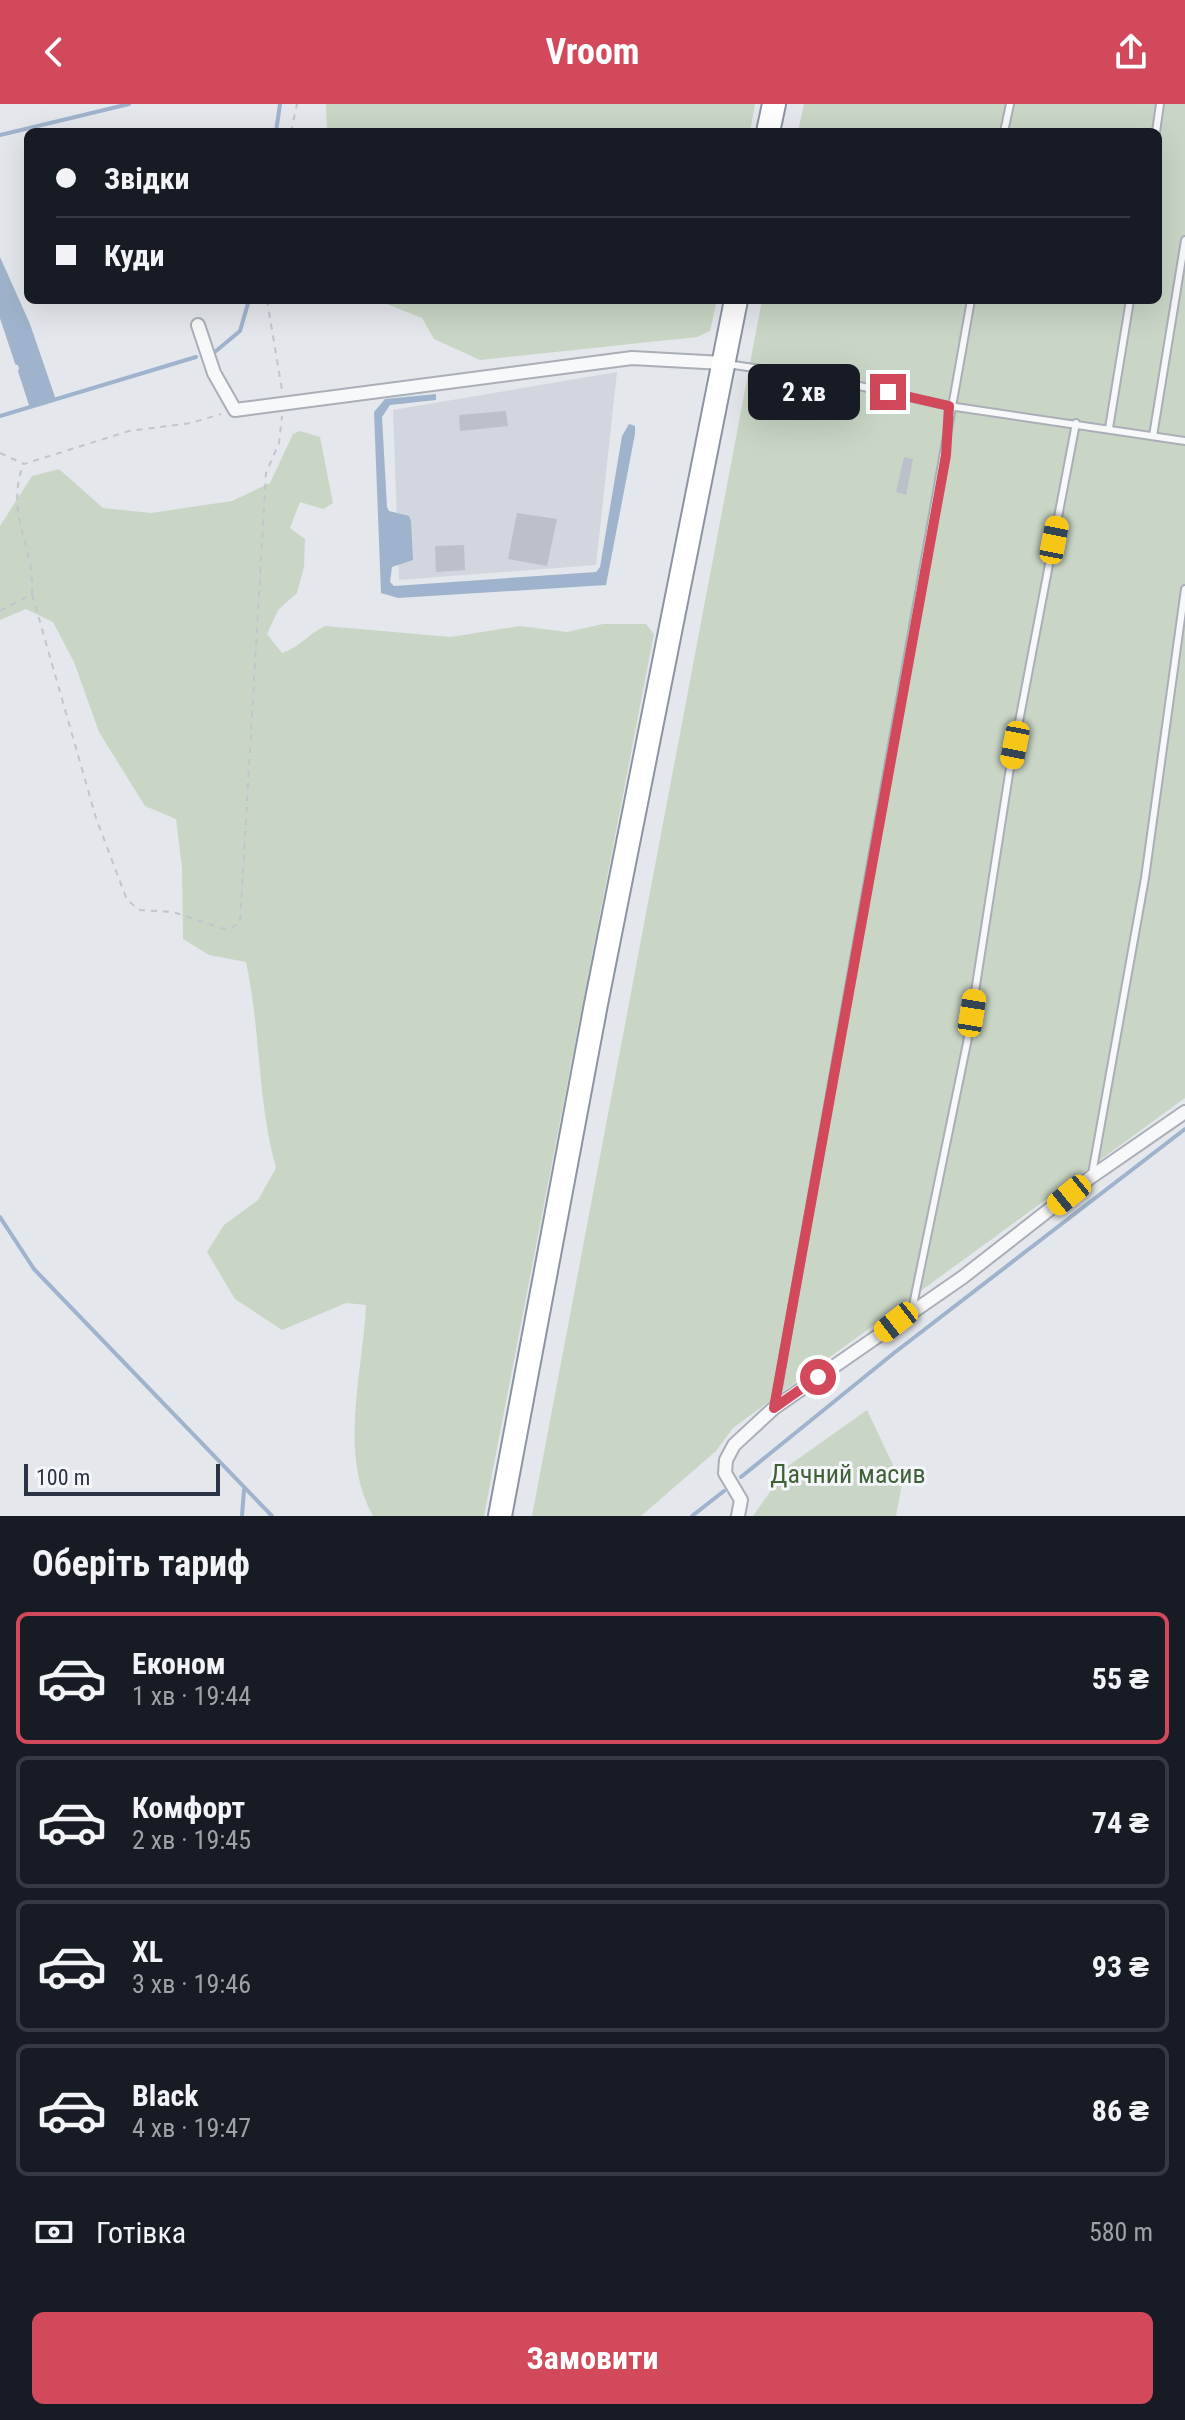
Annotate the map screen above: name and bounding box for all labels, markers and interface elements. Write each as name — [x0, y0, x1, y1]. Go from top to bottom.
icon: back — [32, 30, 76, 74]
icon: share — [1109, 30, 1153, 74]
text: Vroom — [545, 31, 640, 73]
text: Звідки — [104, 161, 190, 196]
text: Куди — [104, 238, 165, 273]
callout: 2 хв — [748, 364, 860, 420]
route end — [870, 374, 906, 410]
text: 2 хв — [782, 377, 826, 407]
car — [1038, 514, 1070, 566]
car — [999, 719, 1031, 771]
car — [956, 987, 988, 1039]
car — [1043, 1171, 1095, 1219]
car — [870, 1298, 922, 1346]
route start — [800, 1359, 836, 1395]
park label: Дачний масив — [770, 1459, 926, 1489]
scale bar — [24, 1460, 220, 1496]
text: 100 m — [36, 1465, 90, 1490]
text: Оберіть тариф — [32, 1543, 250, 1585]
icon: car — [36, 1642, 108, 1714]
text: Економ — [132, 1646, 226, 1681]
text: 55 ₴ — [1092, 1661, 1149, 1696]
text: 1 хв · 19:44 — [132, 1681, 251, 1711]
icon: car — [36, 1786, 108, 1858]
text: Комфорт — [132, 1790, 245, 1825]
text: 74 ₴ — [1092, 1805, 1149, 1840]
text: 2 хв · 19:45 — [132, 1825, 251, 1855]
icon: car — [36, 1930, 108, 2002]
text: XL — [132, 1934, 163, 1969]
text: 93 ₴ — [1092, 1949, 1149, 1984]
text: 3 хв · 19:46 — [132, 1969, 251, 1999]
icon: car — [36, 2074, 108, 2146]
text: Black — [132, 2078, 199, 2113]
text: 86 ₴ — [1092, 2093, 1149, 2128]
text: 4 хв · 19:47 — [132, 2113, 251, 2143]
icon: cash — [32, 2210, 76, 2254]
text: Готівка — [96, 2215, 186, 2250]
text: 580 m — [1089, 2217, 1153, 2247]
button: Замовити — [32, 2312, 1153, 2404]

